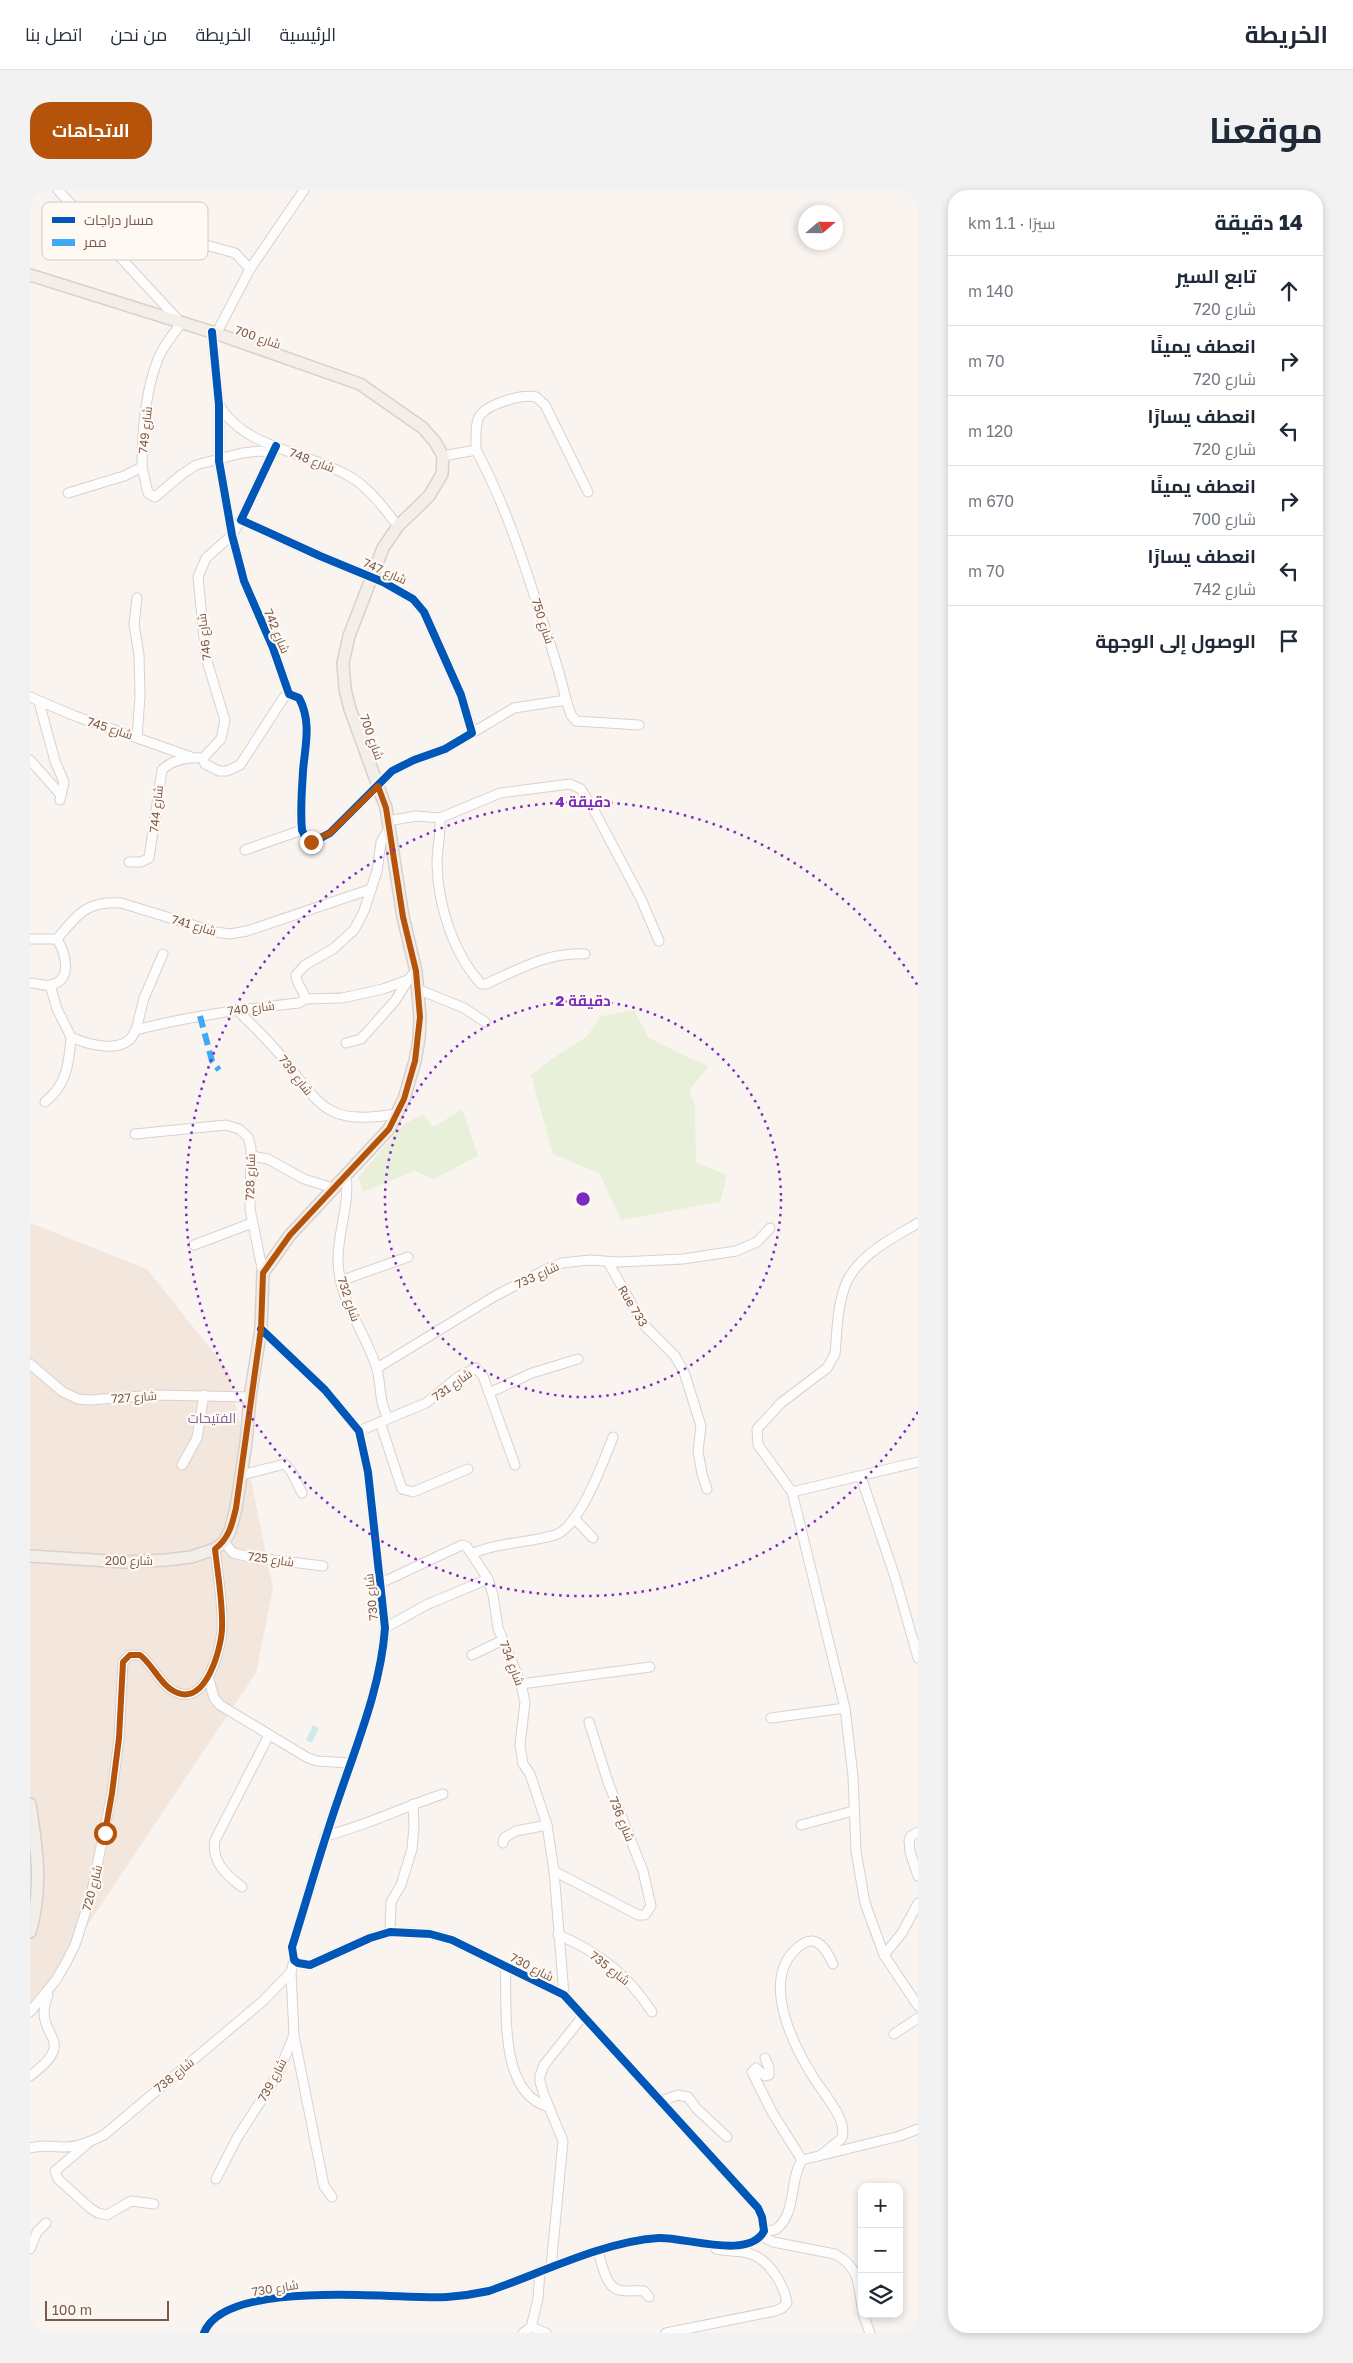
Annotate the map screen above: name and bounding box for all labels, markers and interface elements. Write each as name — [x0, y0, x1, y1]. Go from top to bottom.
text: الخريطة — [1245, 19, 1328, 48]
text: اتصل بنا — [25, 23, 83, 45]
text: من نحن — [111, 23, 167, 45]
text: الخريطة — [195, 23, 252, 45]
text: الرئيسية — [280, 23, 336, 45]
button: الاتجاهات — [30, 102, 152, 159]
text: موقعنا — [1209, 109, 1323, 151]
legend — [42, 202, 208, 260]
north arrow — [798, 205, 843, 250]
text: 14 دقيقة — [1214, 209, 1303, 235]
text: مسار دراجات — [84, 211, 154, 228]
text: سيرًا · 1.1 km — [968, 213, 1055, 233]
text: ممر — [83, 233, 107, 250]
text: تابع السير — [1176, 264, 1256, 287]
icon: ahead — [1275, 277, 1303, 305]
text: 140 m — [968, 281, 1014, 301]
text: شارع 720 — [1193, 299, 1256, 319]
street label: شارع 700 — [233, 322, 283, 353]
text: انعطف يمينًا — [1150, 334, 1256, 357]
icon: right — [1275, 347, 1303, 375]
text: 70 m — [968, 351, 1005, 371]
text: شارع 720 — [1193, 369, 1256, 389]
text: انعطف يسارًا — [1148, 404, 1256, 427]
street label: شارع 749 — [135, 406, 156, 454]
icon: left — [1275, 417, 1303, 445]
text: 120 m — [968, 421, 1013, 441]
text: شارع 720 — [1193, 439, 1256, 459]
street label: شارع 748 — [287, 445, 337, 476]
text: انعطف يمينًا — [1150, 474, 1256, 497]
icon: right — [1275, 487, 1303, 515]
text: 670 m — [968, 491, 1014, 511]
text: شارع 700 — [1193, 509, 1256, 529]
text: انعطف يسارًا — [1148, 544, 1256, 567]
street label: شارع 747 — [360, 555, 409, 588]
icon: left — [1275, 557, 1303, 585]
text: 70 m — [968, 561, 1005, 581]
text: شارع 742 — [1193, 579, 1256, 599]
street label: شارع 750 — [528, 596, 557, 646]
street label: شارع 742 — [260, 606, 293, 656]
street label: شارع 746 — [194, 612, 215, 661]
icon: arrive — [1275, 627, 1303, 655]
text: الوصول إلى الوجهة — [1095, 629, 1256, 652]
street label: شارع 700 — [356, 712, 387, 762]
street label: شارع 745 — [85, 714, 135, 743]
street label: شارع 744 — [146, 785, 167, 833]
text: 4 دقيقة — [555, 792, 611, 810]
route end — [300, 831, 323, 854]
street label: شارع 741 — [170, 911, 218, 939]
text: 2 دقيقة — [555, 991, 611, 1009]
street label: شارع 740 — [227, 998, 276, 1019]
street label: شارع 739 — [275, 1052, 316, 1099]
street label: شارع 728 — [242, 1153, 259, 1201]
centre of rings — [574, 1190, 592, 1208]
street label: شارع 733 — [513, 1258, 562, 1293]
street label: شارع 732 — [333, 1275, 364, 1324]
street label: Rue 733 — [615, 1283, 651, 1329]
street label: شارع 731 — [429, 1366, 476, 1405]
street label: شارع 727 — [111, 1388, 158, 1407]
district label: الفتيحات — [188, 1409, 236, 1426]
street label: شارع 725 — [247, 1548, 295, 1571]
street label: شارع 200 — [105, 1553, 153, 1569]
street label: شارع 730 — [361, 1573, 382, 1621]
street label: شارع 734 — [496, 1638, 527, 1688]
street label: شارع 736 — [605, 1794, 638, 1844]
route start — [94, 1822, 117, 1845]
street label: شارع 720 — [79, 1863, 106, 1913]
street label: شارع 735 — [586, 1948, 633, 1989]
street label: شارع 730 — [507, 1950, 556, 1985]
street label: شارع 738 — [151, 2054, 198, 2096]
street label: شارع 739 — [254, 2056, 291, 2105]
map controls — [858, 2183, 903, 2318]
button: + — [858, 2183, 903, 2228]
button: − — [858, 2228, 903, 2273]
button: layers — [858, 2273, 903, 2318]
street label: شارع 730 — [251, 2277, 300, 2300]
scale bar — [45, 2298, 169, 2321]
text: 100 m — [52, 2301, 92, 2318]

